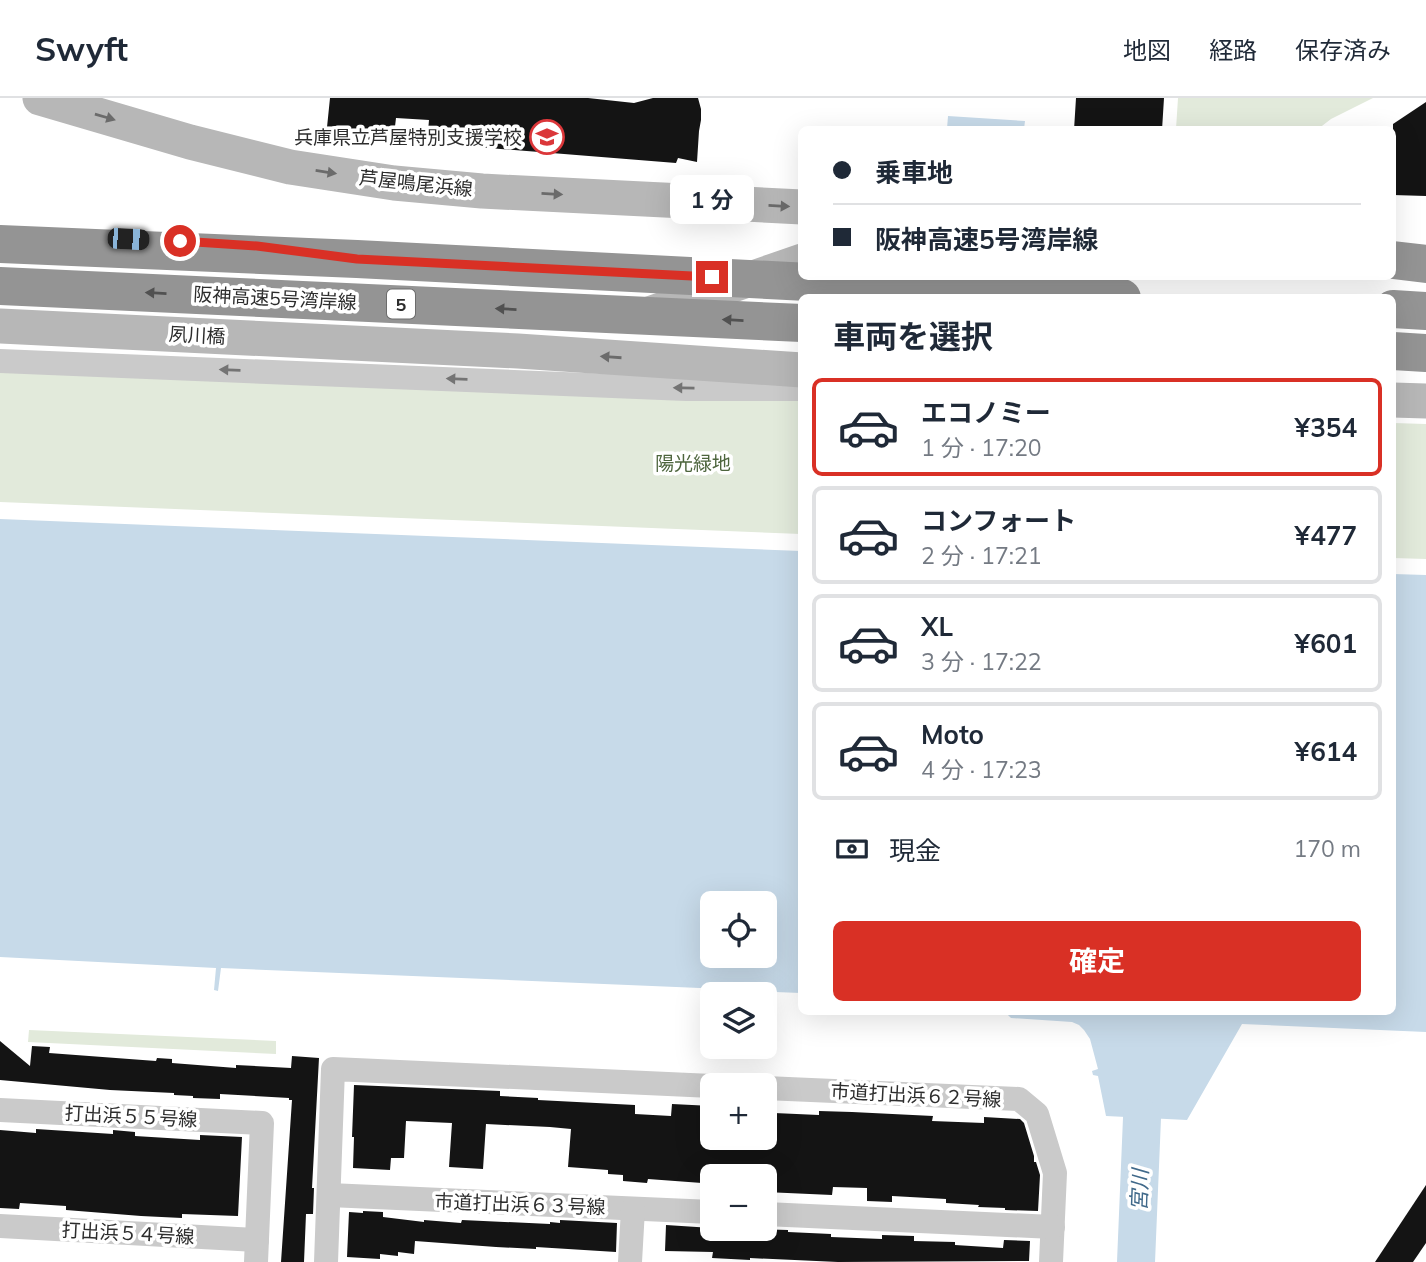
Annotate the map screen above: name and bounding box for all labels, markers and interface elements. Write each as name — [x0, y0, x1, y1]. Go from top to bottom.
text: Swyft — [35, 28, 128, 69]
text: 地図 — [1123, 35, 1171, 65]
text: 経路 — [1209, 35, 1257, 65]
text: 保存済み — [1295, 35, 1391, 65]
one-way arrow — [95, 113, 116, 123]
school or university icon: 兵庫県立芦屋特別支援学校 — [528, 118, 566, 156]
place label: 兵庫県立芦屋特別支援学校 — [294, 125, 522, 149]
text: 乗車地 — [875, 156, 953, 189]
street label: 芦屋鳴尾浜線 — [358, 165, 474, 201]
one-way arrow — [315, 167, 337, 178]
callout: 1 分 — [670, 176, 754, 225]
text: 1 分 — [690, 185, 734, 214]
one-way arrow — [541, 189, 563, 200]
one-way arrow — [768, 200, 790, 211]
text: 阪神高速5号湾岸線 — [875, 223, 1099, 256]
route start — [164, 225, 196, 257]
car — [107, 227, 150, 251]
route end — [696, 261, 728, 293]
street label: 阪神高速5号湾岸線 — [193, 282, 357, 314]
one-way arrow — [145, 287, 167, 298]
road number: 5 — [387, 289, 415, 318]
one-way arrow — [495, 304, 517, 315]
one-way arrow — [722, 315, 744, 326]
text: 車両を選択 — [833, 316, 993, 356]
street label: 夙川橋 — [168, 322, 226, 348]
one-way arrow — [600, 351, 622, 362]
one-way arrow — [218, 365, 240, 376]
one-way arrow — [446, 374, 468, 385]
one-way arrow — [673, 383, 695, 394]
icon: car — [837, 396, 900, 459]
text: エコノミー — [921, 396, 1051, 429]
text: ¥354 — [1295, 411, 1357, 444]
text: 1 分 · 17:20 — [921, 433, 1042, 462]
park label: 陽光緑地 — [655, 451, 731, 475]
icon: car — [837, 504, 900, 567]
text: コンフォート — [921, 504, 1076, 537]
text: ¥477 — [1295, 519, 1357, 552]
text: 2 分 · 17:21 — [921, 541, 1042, 570]
text: XL — [921, 610, 953, 643]
icon: car — [837, 612, 900, 675]
text: ¥601 — [1295, 627, 1357, 660]
text: 3 分 · 17:22 — [921, 647, 1042, 676]
text: Moto — [921, 718, 984, 751]
icon: car — [837, 720, 900, 783]
text: ¥614 — [1295, 735, 1357, 768]
text: 4 分 · 17:23 — [921, 755, 1042, 784]
icon: cash — [833, 830, 871, 868]
text: 現金 — [889, 834, 941, 867]
text: 170 m — [1293, 834, 1361, 863]
map controls — [700, 891, 777, 1241]
button: locate — [700, 891, 777, 968]
button: 確定 — [833, 921, 1361, 1001]
button: layers — [700, 982, 777, 1059]
button: + — [700, 1073, 777, 1150]
street label: 市道打出浜６２号線 — [830, 1079, 1002, 1111]
street label: 打出浜５５号線 — [64, 1101, 198, 1131]
button: − — [700, 1164, 777, 1241]
water label: 宮川 — [1125, 1167, 1153, 1211]
street label: 市道打出浜６３号線 — [434, 1189, 606, 1219]
street label: 打出浜５４号線 — [61, 1218, 195, 1248]

